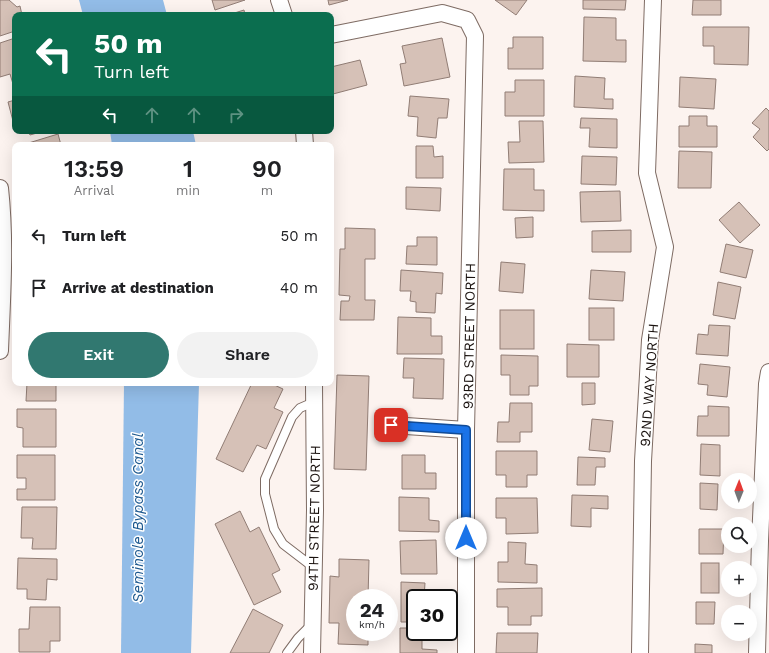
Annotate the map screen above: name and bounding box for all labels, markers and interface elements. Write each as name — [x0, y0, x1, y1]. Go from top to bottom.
text: 50 m — [94, 27, 163, 60]
icon: left — [28, 28, 80, 80]
text: Turn left — [94, 61, 169, 82]
icon: left — [99, 104, 121, 126]
icon: ahead — [141, 104, 163, 126]
icon: ahead — [183, 104, 205, 126]
icon: right — [225, 104, 247, 126]
text: 13:59 — [64, 155, 124, 183]
text: 1 — [183, 155, 193, 183]
text: 90 — [252, 155, 282, 183]
text: Arrival — [74, 183, 114, 198]
text: min — [176, 183, 200, 198]
text: m — [261, 183, 273, 198]
icon: left — [28, 225, 50, 247]
text: Turn left — [62, 227, 126, 245]
text: 50 m — [281, 227, 318, 245]
street label: 93RD STREET NORTH — [460, 263, 478, 409]
icon: arrive — [28, 277, 50, 299]
text: Arrive at destination — [62, 279, 214, 297]
text: 40 m — [280, 279, 318, 297]
street label: 92ND WAY NORTH — [637, 323, 661, 447]
button: Exit — [28, 332, 169, 378]
button: Share — [177, 332, 318, 378]
pin — [374, 408, 408, 442]
icon: arrive — [380, 414, 402, 436]
water label: Seminole Bypass Canal — [129, 433, 147, 603]
street label: 94TH STREET NORTH — [305, 445, 323, 591]
north arrow — [721, 473, 757, 509]
map controls — [721, 473, 757, 641]
position arrow — [445, 517, 487, 559]
button: search — [721, 517, 757, 553]
button: + — [721, 561, 757, 597]
speed limit sign: 30 — [406, 589, 458, 641]
text: 24 — [360, 598, 384, 622]
button: − — [721, 605, 757, 641]
text: km/h — [359, 619, 385, 630]

